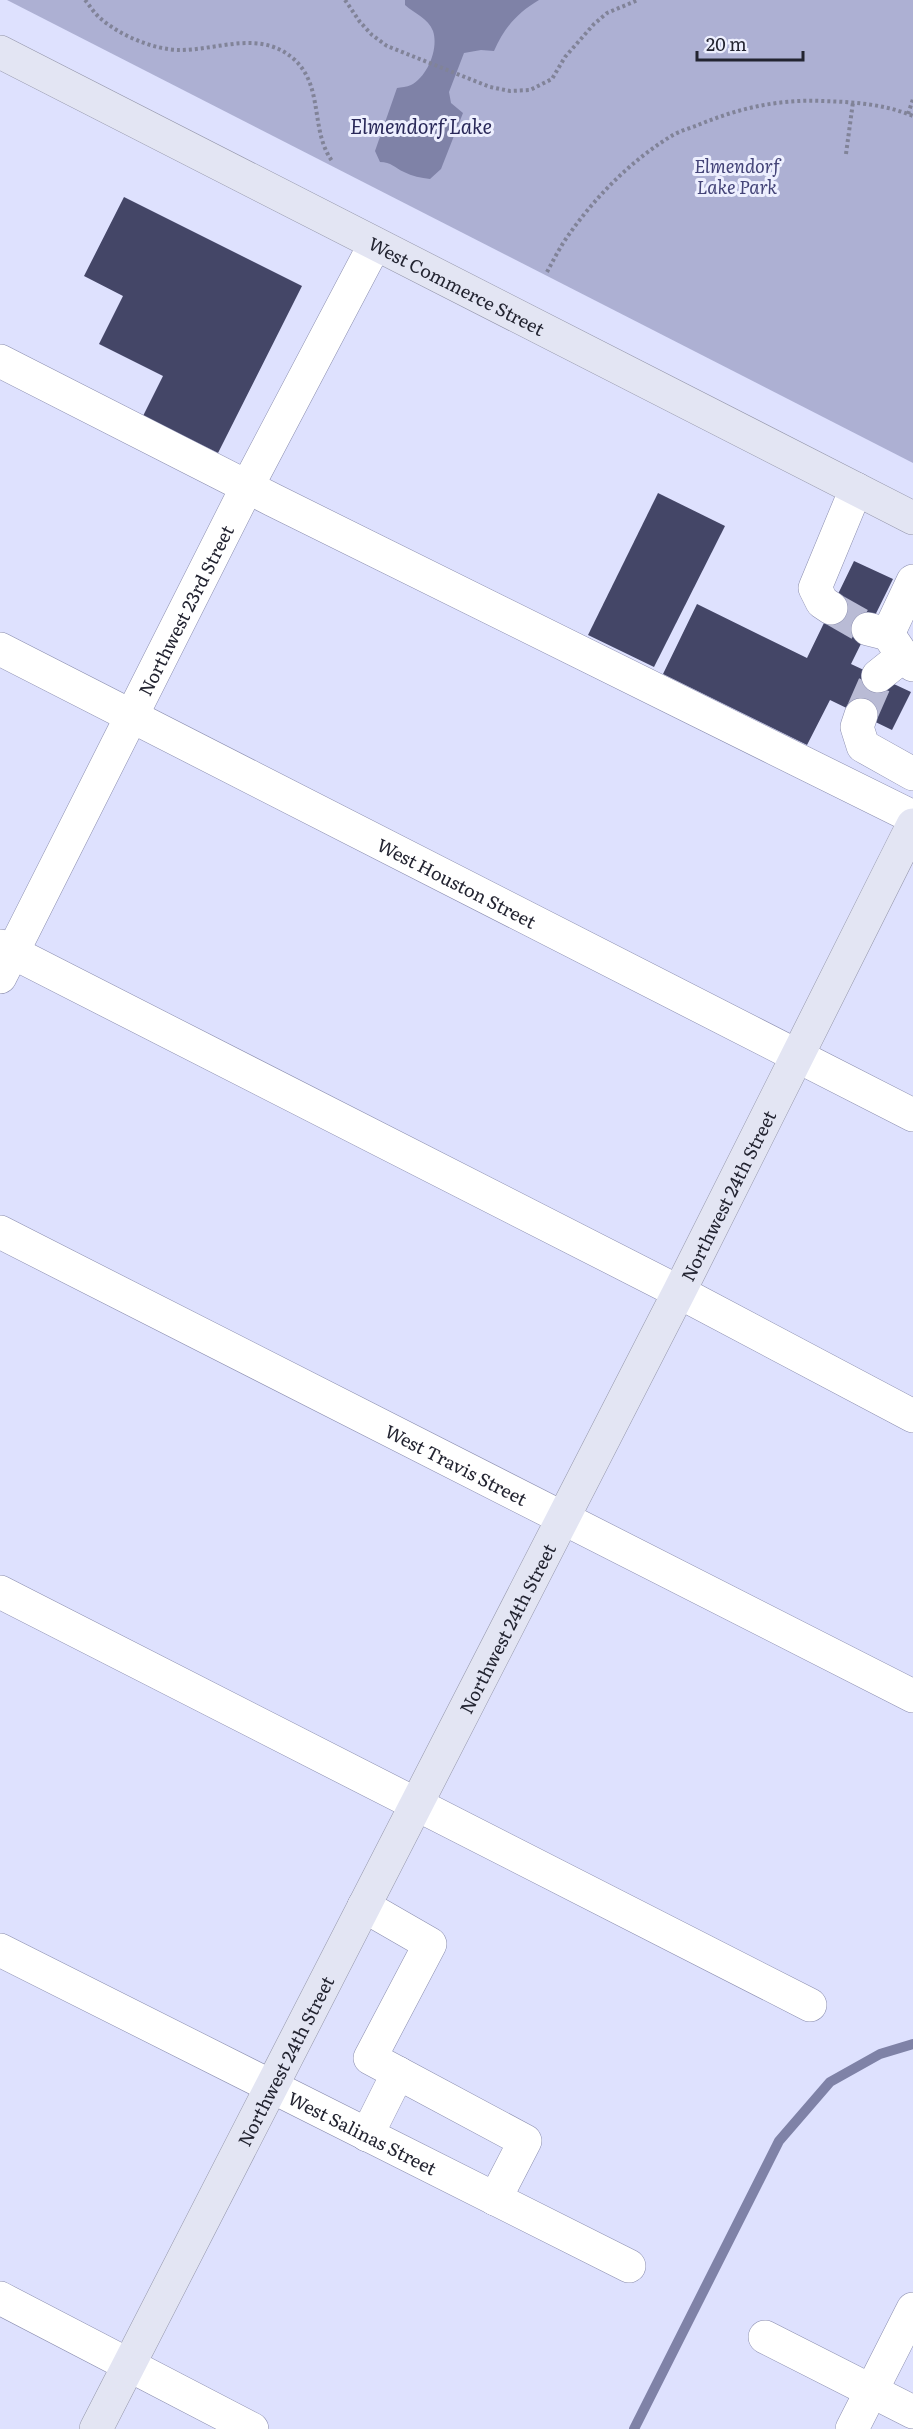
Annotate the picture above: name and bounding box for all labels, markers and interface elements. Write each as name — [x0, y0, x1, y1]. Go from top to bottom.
scale bar — [697, 24, 804, 62]
text: 20 m — [706, 30, 747, 57]
water label: Elmendorf Lake — [350, 110, 492, 140]
park label: Elmendorf Lake Park — [694, 152, 782, 200]
street label: West Commerce Street — [364, 229, 550, 342]
street label: Northwest 23rd Street — [131, 519, 240, 700]
street label: West Houston Street — [373, 830, 542, 934]
street label: Northwest 24th Street — [673, 1104, 782, 1285]
street label: West Travis Street — [381, 1417, 533, 1512]
street label: Northwest 24th Street — [452, 1538, 562, 1718]
street label: Northwest 24th Street — [230, 1970, 340, 2150]
street label: West Salinas Street — [284, 2084, 442, 2181]

